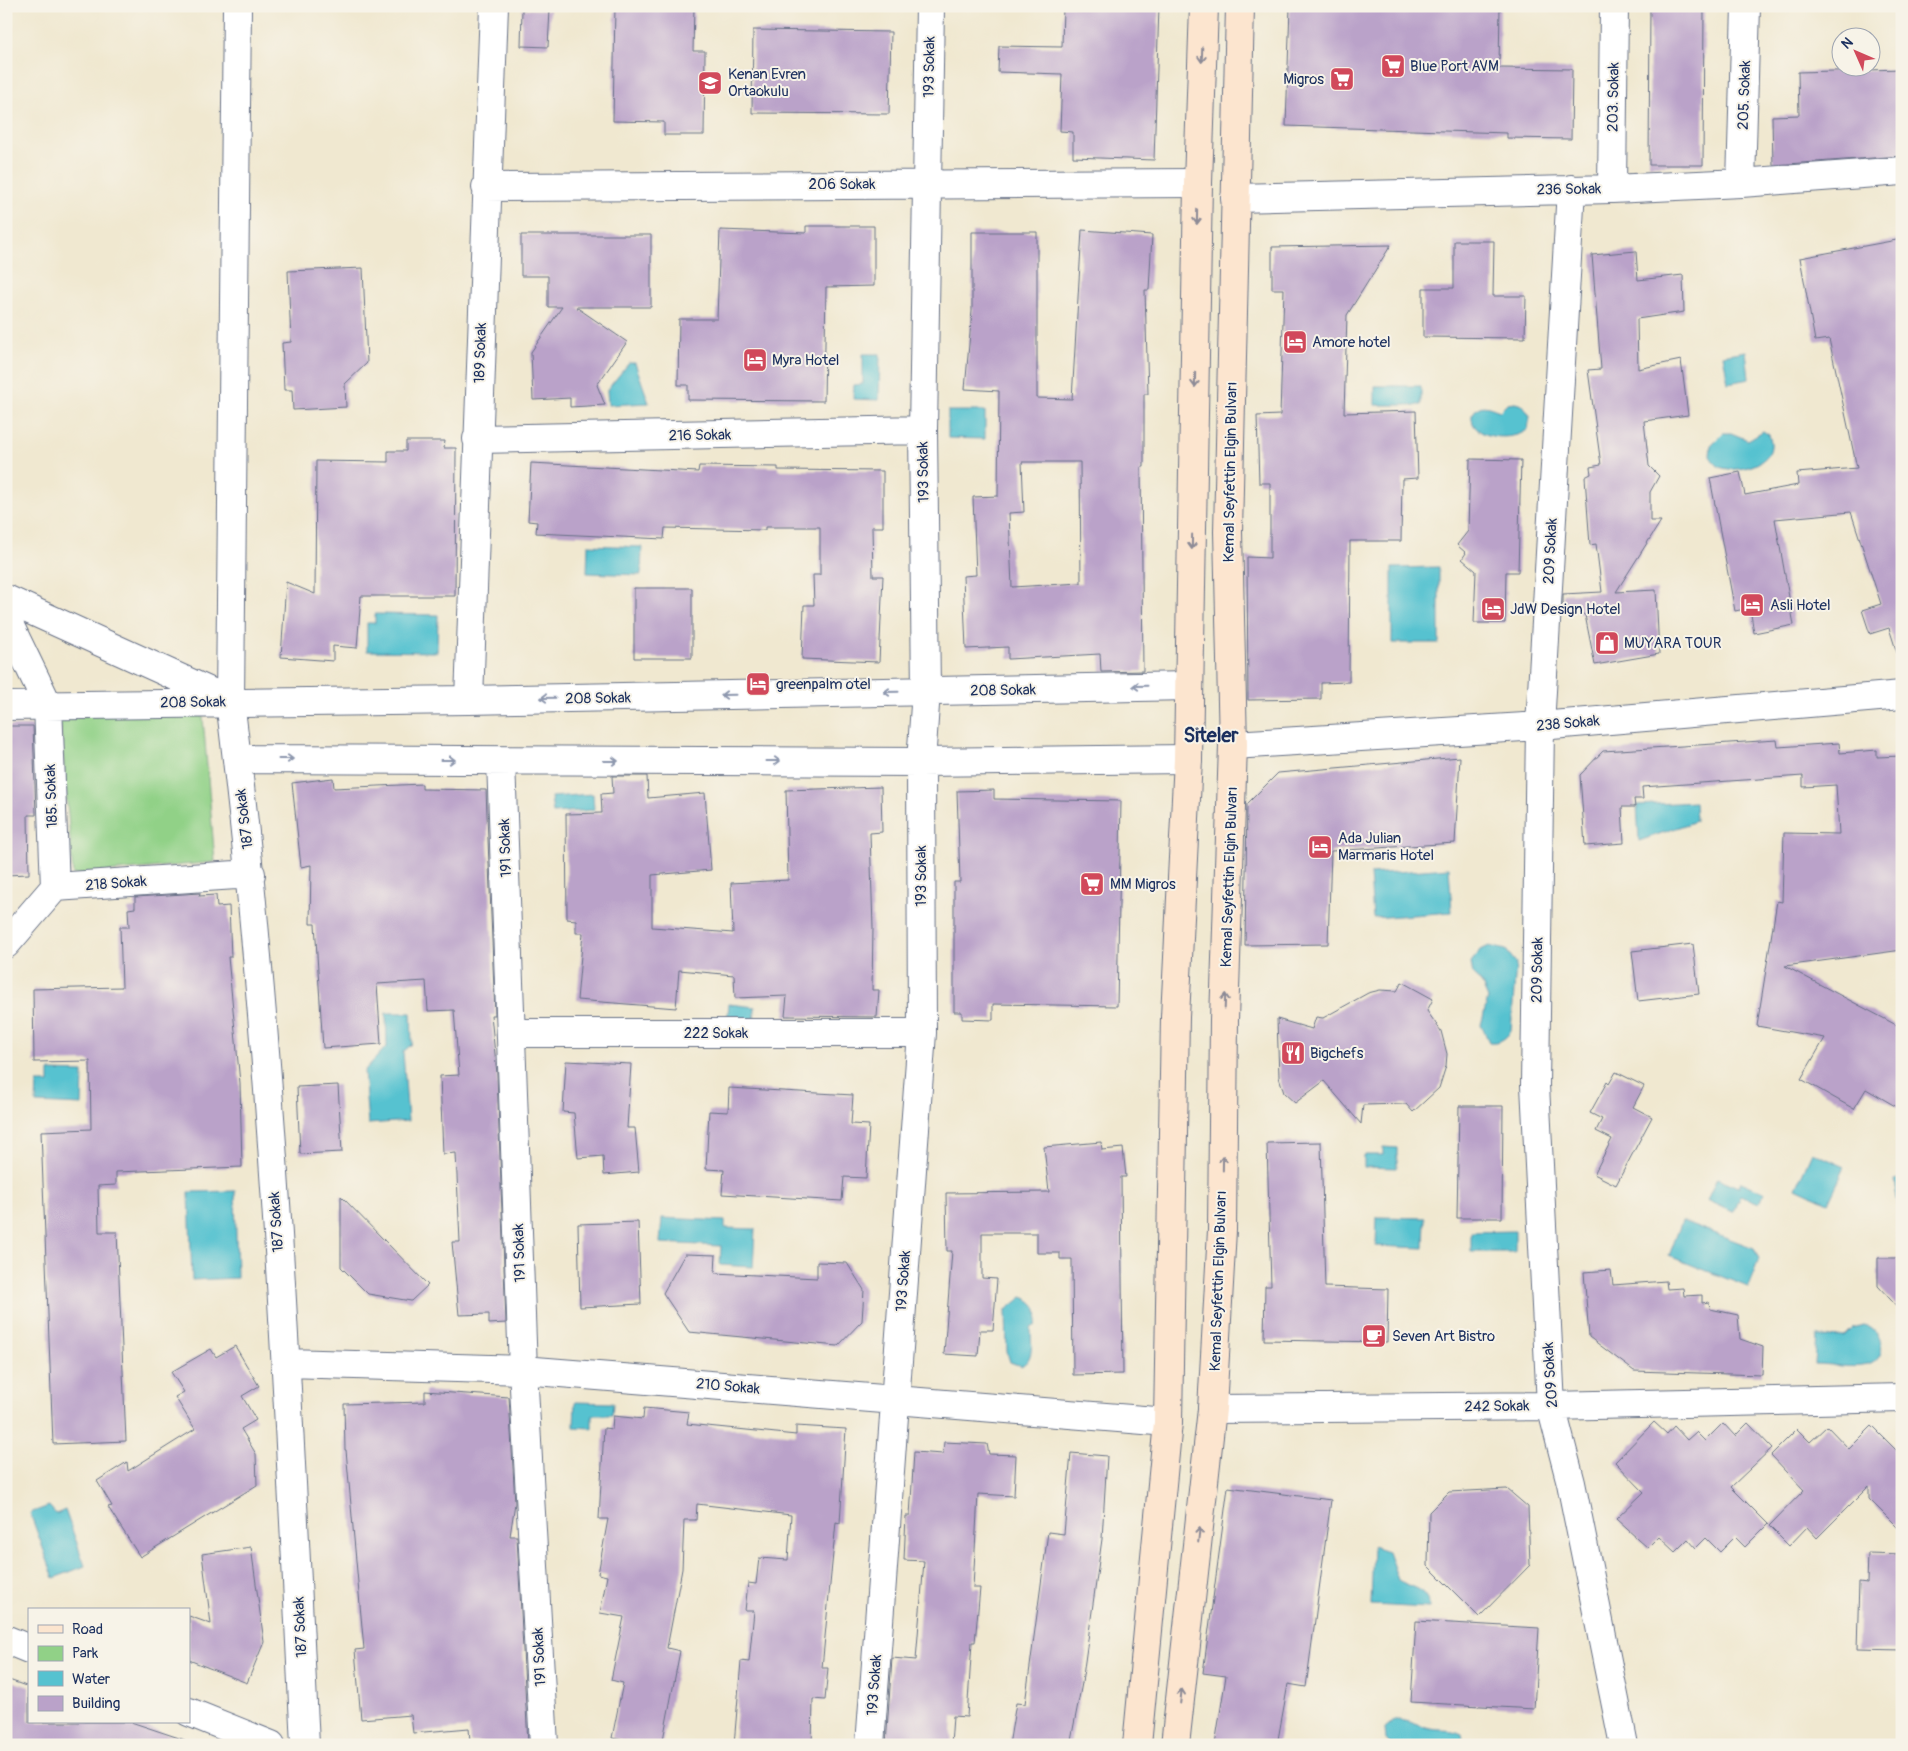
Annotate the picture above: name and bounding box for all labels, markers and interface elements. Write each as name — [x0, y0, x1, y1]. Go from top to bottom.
north arrow — [1830, 28, 1880, 78]
text: N — [1838, 34, 1857, 53]
street label: 193 Sokak — [919, 35, 940, 98]
one-way arrow — [1198, 47, 1207, 63]
supermarket icon: Blue Port AVM — [1380, 53, 1406, 79]
place label: Blue Port AVM — [1410, 57, 1499, 76]
street label: 205. Sokak — [1734, 59, 1755, 130]
street label: 203. Sokak — [1603, 61, 1624, 132]
place label: Kenan Evren Ortaokulu — [728, 65, 806, 101]
supermarket icon: Migros — [1329, 66, 1355, 92]
school or university icon: Kenan Evren Ortaokulu — [697, 70, 723, 96]
place label: Migros — [1283, 70, 1324, 89]
street label: 206 Sokak — [809, 175, 876, 194]
street label: 236 Sokak — [1537, 179, 1602, 200]
one-way arrow — [1193, 209, 1202, 225]
street label: 189 Sokak — [470, 322, 491, 384]
hotel icon: Amore hotel — [1282, 329, 1308, 355]
place label: Amore hotel — [1312, 333, 1391, 352]
hotel icon: Myra Hotel — [742, 347, 768, 373]
place label: Myra Hotel — [772, 351, 839, 370]
one-way arrow — [1190, 372, 1199, 388]
street label: Kemal Seyfettin Elgin Bulvarı — [1219, 381, 1242, 563]
street label: 216 Sokak — [669, 425, 732, 446]
street label: 193 Sokak — [913, 440, 934, 503]
street label: 209 Sokak — [1539, 517, 1562, 584]
one-way arrow — [1187, 534, 1197, 550]
hotel icon: Asli Hotel — [1739, 592, 1765, 618]
hotel icon: JdW Design Hotel — [1480, 596, 1506, 622]
place label: Asli Hotel — [1770, 596, 1831, 615]
place label: JdW Design Hotel — [1510, 600, 1621, 619]
shop icon: MUYARA TOUR — [1594, 630, 1620, 656]
place label: MUYARA TOUR — [1624, 634, 1722, 653]
hotel icon: greenpalm otel — [745, 671, 771, 697]
place label: greenpalm otel — [776, 675, 871, 694]
street label: 208 Sokak — [970, 680, 1037, 701]
one-way arrow — [1133, 682, 1149, 691]
one-way arrow — [883, 687, 899, 697]
street label: 208 Sokak — [565, 688, 632, 709]
one-way arrow — [720, 690, 736, 700]
street label: 208 Sokak — [160, 692, 227, 713]
one-way arrow — [540, 694, 556, 703]
street label: 238 Sokak — [1536, 711, 1601, 736]
district label: Siteler — [1184, 723, 1239, 748]
one-way arrow — [278, 754, 294, 764]
one-way arrow — [440, 755, 456, 765]
one-way arrow — [602, 756, 619, 766]
one-way arrow — [765, 757, 781, 766]
street label: 185. Sokak — [41, 763, 62, 828]
street label: Kemal Seyfettin Elgin Bulvarı — [1217, 786, 1242, 968]
street label: 187 Sokak — [231, 787, 258, 850]
street label: 191 Sokak — [495, 817, 516, 878]
place label: Ada Julian Marmaris Hotel — [1338, 829, 1434, 865]
hotel icon: Ada Julian Marmaris Hotel — [1307, 834, 1333, 860]
street label: 193 Sokak — [912, 845, 931, 907]
supermarket icon: MM Migros — [1079, 871, 1105, 897]
street label: 218 Sokak — [85, 872, 148, 895]
place label: MM Migros — [1110, 875, 1176, 894]
street label: 209 Sokak — [1527, 936, 1548, 1003]
one-way arrow — [1220, 993, 1230, 1010]
street label: 222 Sokak — [684, 1024, 749, 1043]
restaurant icon: Bigchefs — [1280, 1040, 1306, 1066]
place label: Bigchefs — [1310, 1044, 1364, 1063]
one-way arrow — [1218, 1156, 1227, 1172]
street label: 187 Sokak — [265, 1190, 288, 1253]
street label: Kemal Seyfettin Elgin Bulvarı — [1206, 1190, 1231, 1372]
street label: 191 Sokak — [509, 1222, 530, 1283]
street label: 193 Sokak — [892, 1249, 915, 1312]
cafe icon: Seven Art Bistro — [1361, 1323, 1387, 1349]
place label: Seven Art Bistro — [1392, 1327, 1495, 1346]
street label: 209 Sokak — [1539, 1341, 1562, 1409]
street label: 210 Sokak — [695, 1374, 761, 1399]
street label: 242 Sokak — [1464, 1396, 1530, 1417]
one-way arrow — [1194, 1527, 1204, 1543]
street label: 187 Sokak — [289, 1595, 312, 1658]
legend — [28, 1608, 190, 1724]
text: Road — [72, 1620, 103, 1639]
street label: 191 Sokak — [528, 1626, 551, 1687]
text: Park — [72, 1644, 99, 1663]
street label: 193 Sokak — [863, 1653, 886, 1716]
text: Water — [72, 1670, 111, 1689]
one-way arrow — [1176, 1689, 1186, 1705]
text: Building — [72, 1694, 120, 1713]

